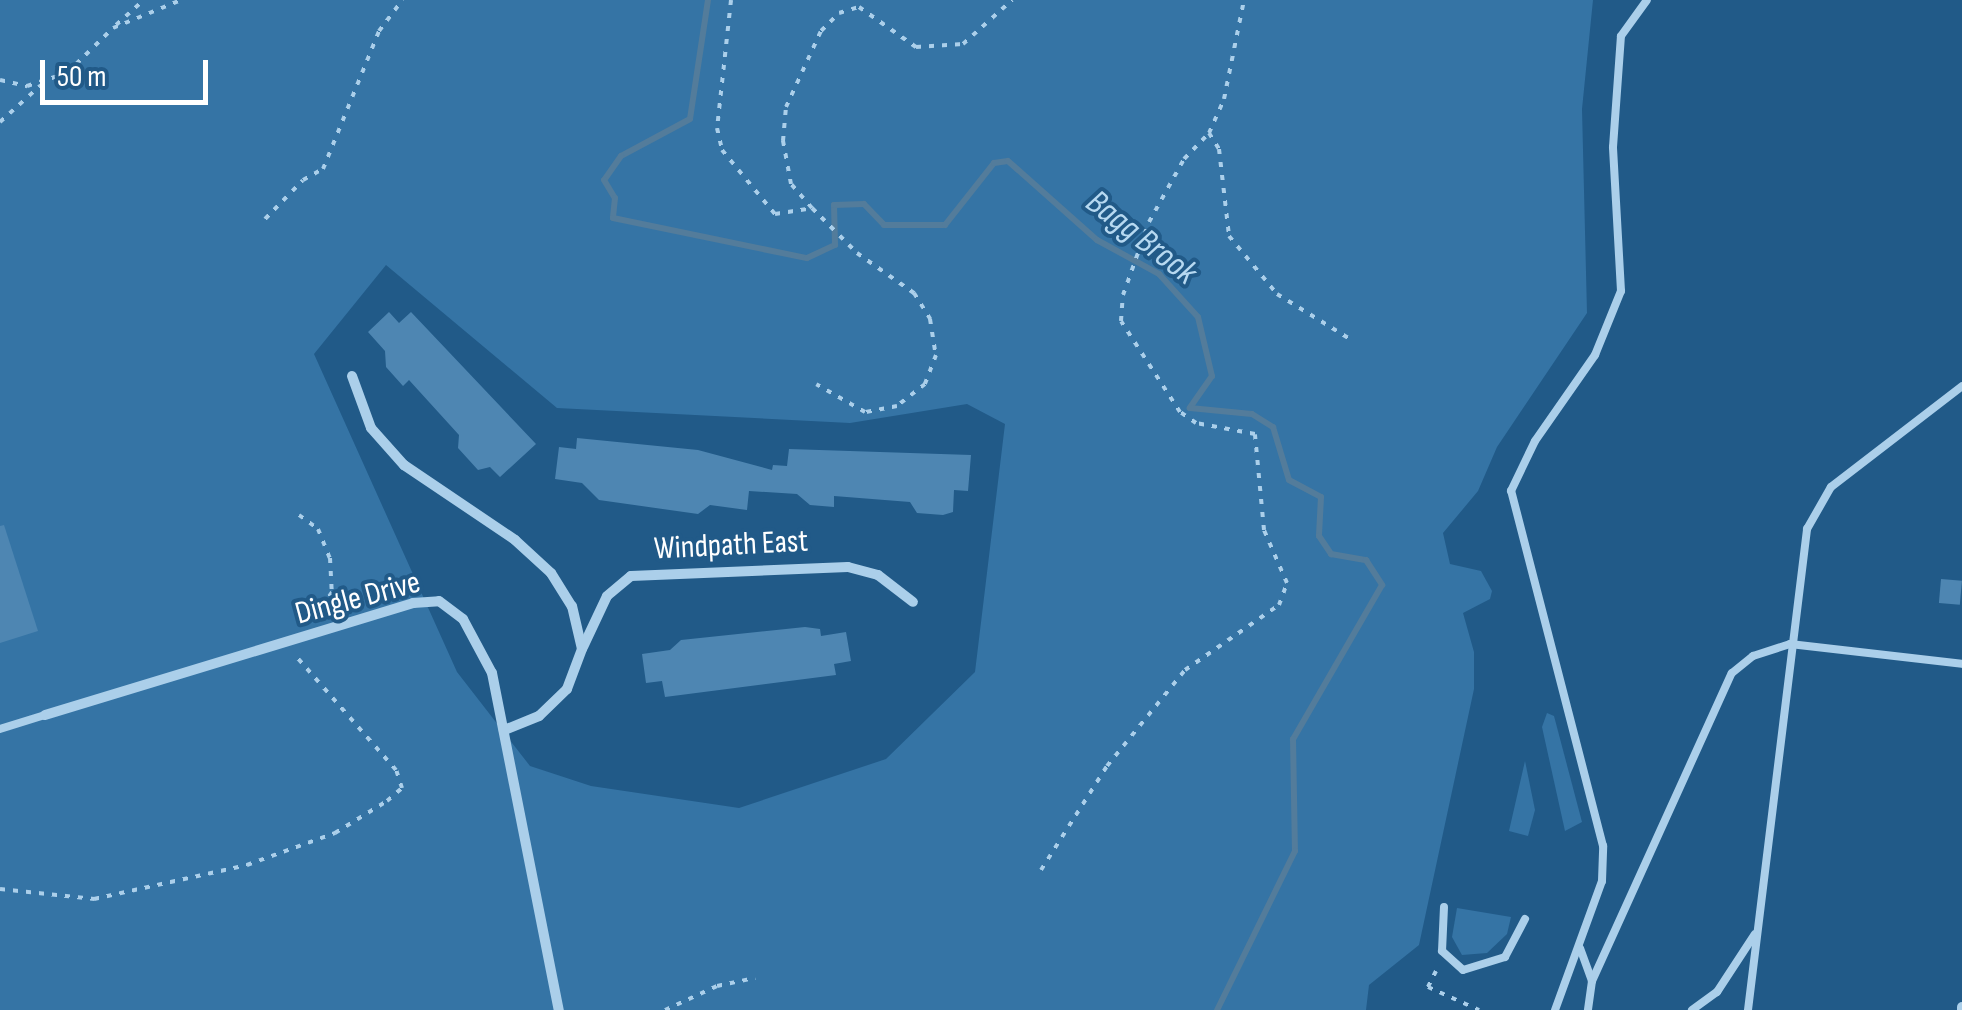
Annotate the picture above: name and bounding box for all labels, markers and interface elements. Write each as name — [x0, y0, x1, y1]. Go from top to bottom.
scale bar — [45, 40, 212, 102]
text: 50 m — [57, 59, 106, 95]
water label: Bagg Brook — [1077, 182, 1205, 294]
street label: Windpath East — [653, 523, 809, 569]
street label: Dingle Drive — [291, 564, 425, 634]

